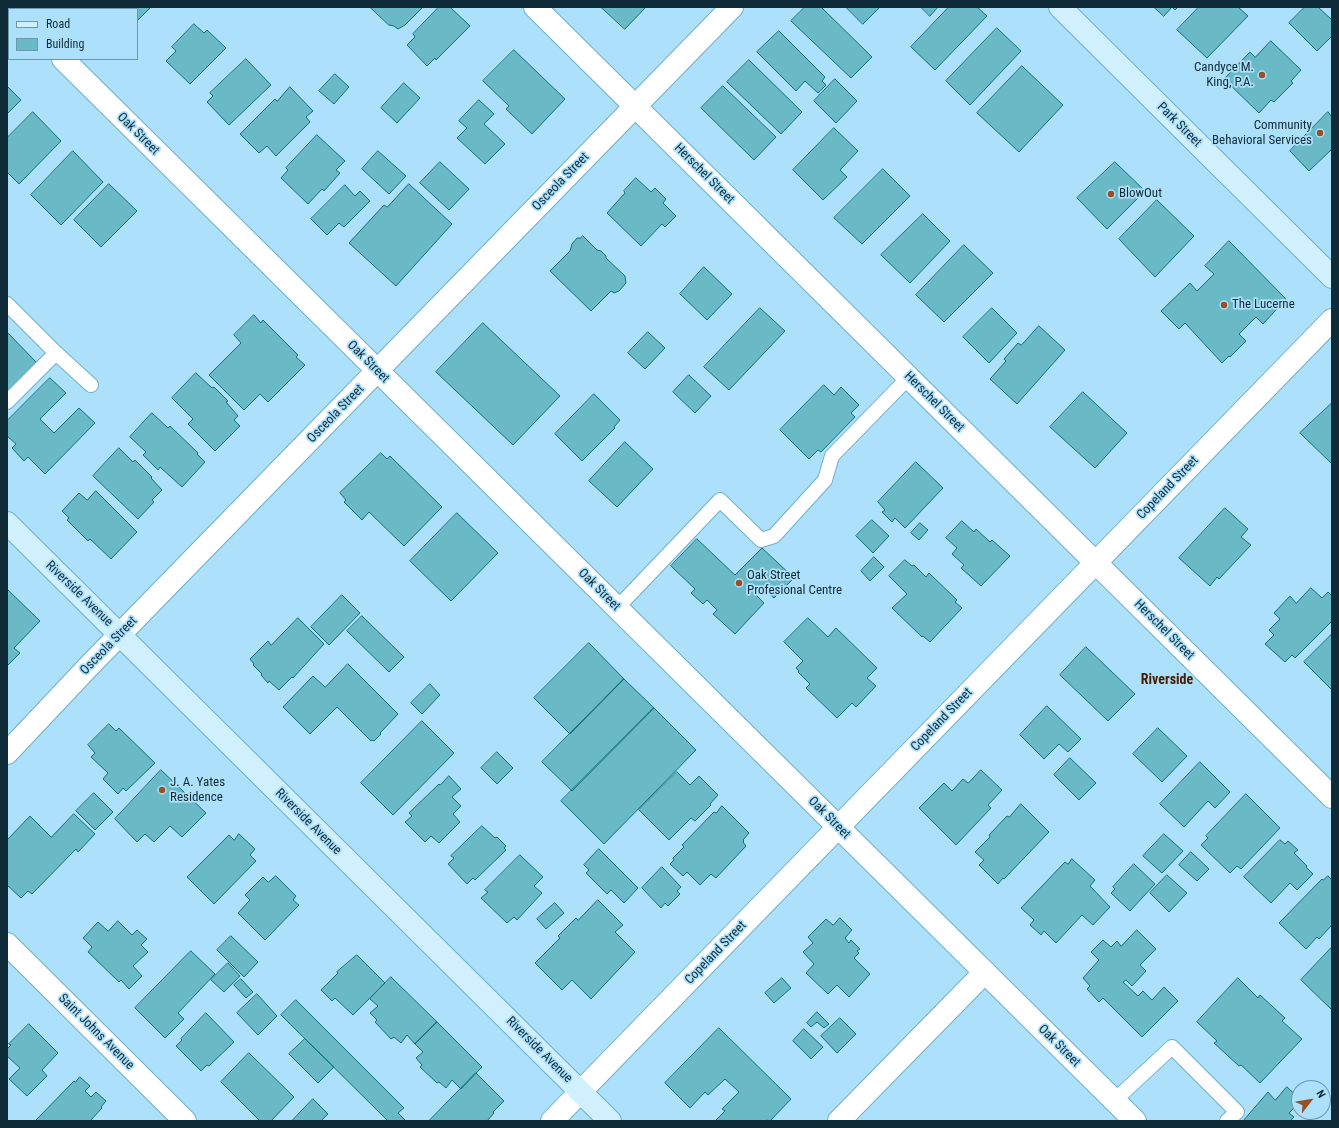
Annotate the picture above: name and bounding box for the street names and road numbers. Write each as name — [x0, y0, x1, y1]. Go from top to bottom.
street label: Park Street — [1153, 99, 1205, 151]
street label: Oak Street — [114, 110, 162, 158]
street label: Herschel Street — [671, 141, 737, 207]
street label: Osceola Street — [529, 150, 593, 214]
street label: Oak Street — [344, 338, 392, 386]
street label: Herschel Street — [901, 369, 967, 435]
street label: Osceola Street — [304, 382, 368, 446]
street label: Copeland Street — [1134, 453, 1202, 523]
street label: Riverside Avenue — [42, 558, 116, 630]
street label: Oak Street — [575, 566, 623, 614]
street label: Herschel Street — [1131, 597, 1197, 663]
street label: Osceola Street — [77, 614, 141, 678]
street label: Copeland Street — [908, 685, 976, 755]
street label: Riverside Avenue — [272, 786, 344, 858]
street label: Oak Street — [805, 794, 853, 842]
street label: Copeland Street — [682, 918, 750, 988]
street label: Saint Johns Avenue — [55, 991, 137, 1073]
street label: Riverside Avenue — [503, 1014, 575, 1086]
street label: Oak Street — [1035, 1022, 1083, 1070]

